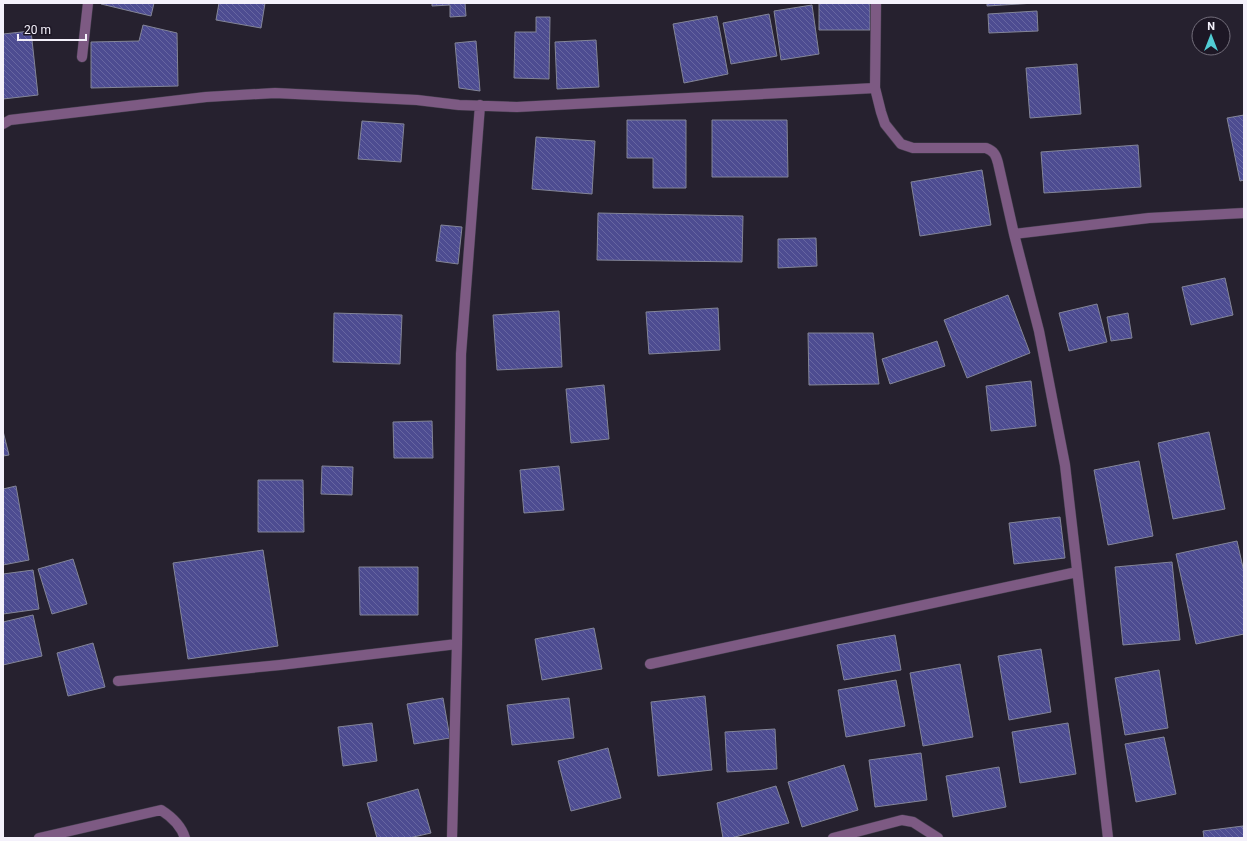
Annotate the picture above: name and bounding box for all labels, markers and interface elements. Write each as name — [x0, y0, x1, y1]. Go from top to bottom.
scale bar — [18, 16, 86, 42]
north arrow — [1191, 16, 1231, 56]
text: N — [1207, 20, 1215, 33]
text: 20 m — [24, 23, 51, 37]

